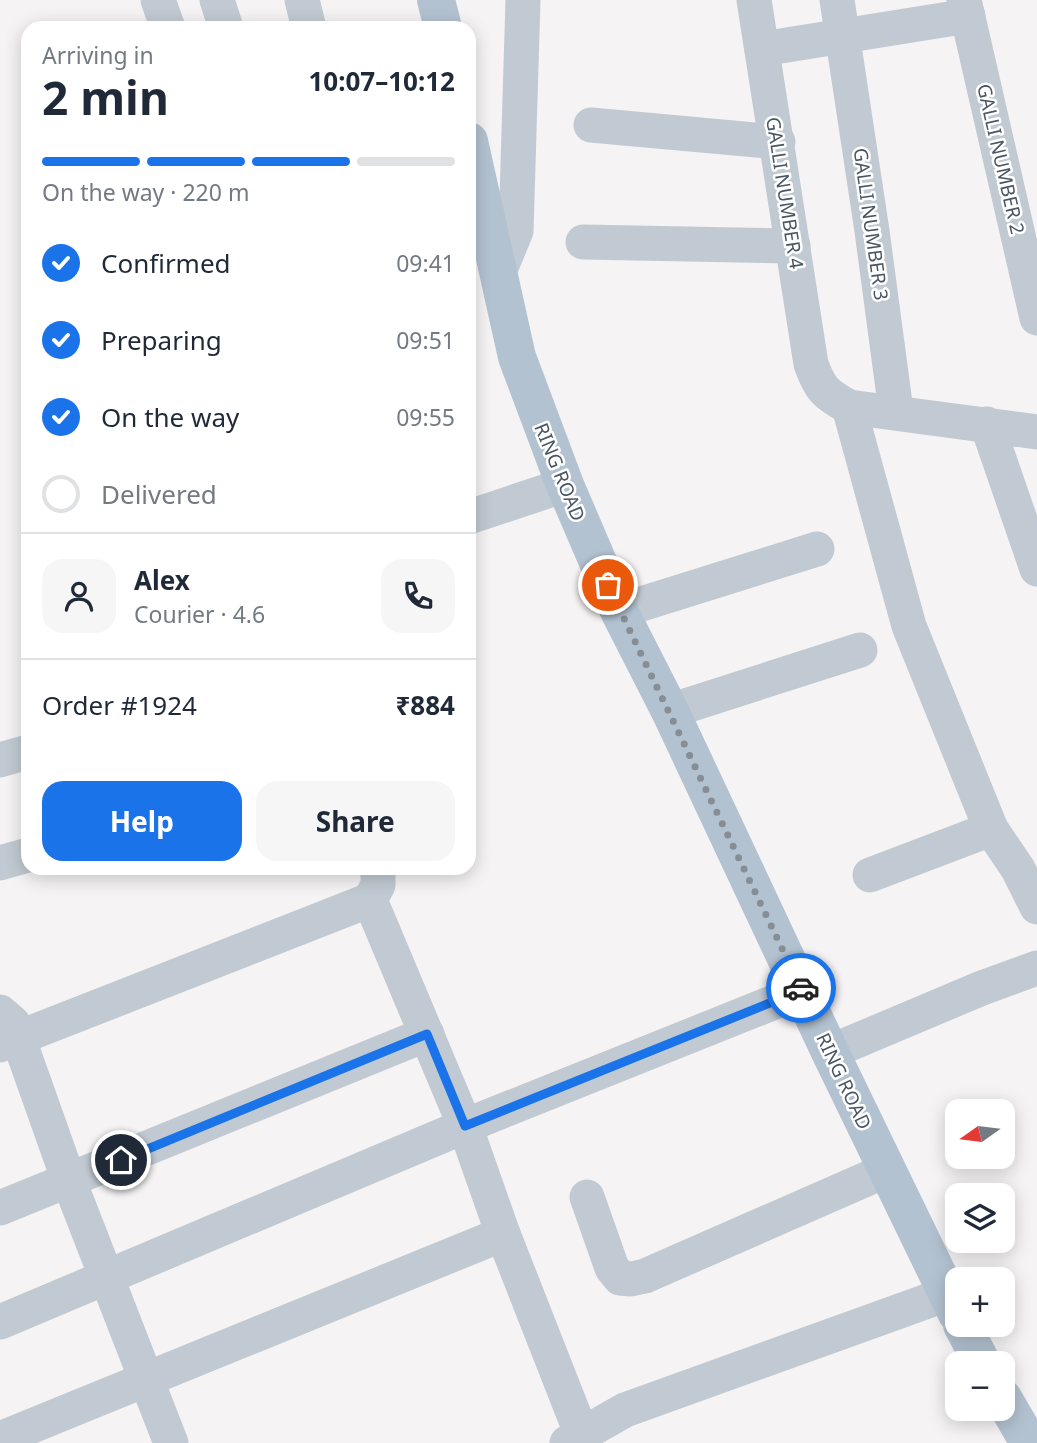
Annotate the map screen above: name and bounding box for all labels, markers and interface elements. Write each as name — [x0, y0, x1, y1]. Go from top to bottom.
text: Arriving in — [42, 39, 154, 71]
text: 10:07–10:12 — [308, 63, 455, 99]
text: 2 min — [42, 66, 169, 128]
street label: GALLI NUMBER 2 — [971, 81, 1031, 237]
street label: GALLI NUMBER 4 — [760, 115, 810, 271]
street label: GALLI NUMBER 3 — [847, 146, 895, 302]
text: On the way · 220 m — [42, 176, 249, 208]
icon: check — [42, 244, 80, 282]
text: Confirmed — [101, 245, 231, 281]
text: 09:41 — [396, 247, 455, 279]
icon: check — [42, 321, 80, 359]
text: Preparing — [101, 322, 222, 358]
text: 09:51 — [396, 324, 455, 356]
icon: check — [42, 398, 80, 436]
text: On the way — [101, 399, 239, 435]
text: 09:55 — [396, 401, 455, 433]
street label: RING ROAD — [529, 419, 591, 525]
text: Delivered — [101, 476, 217, 512]
pin — [578, 555, 638, 615]
button: person — [42, 559, 116, 633]
button: phone — [381, 559, 455, 633]
text: Alex — [134, 562, 190, 598]
icon: bag — [589, 566, 627, 604]
text: Courier · 4.6 — [134, 598, 265, 630]
text: Order #1924 — [42, 687, 197, 723]
text: ₹884 — [396, 687, 455, 723]
button: Help — [42, 781, 242, 861]
button: Share — [256, 781, 455, 861]
courier — [766, 953, 836, 1023]
icon: car — [782, 969, 820, 1007]
street label: RING ROAD — [810, 1028, 878, 1134]
north arrow — [945, 1099, 1015, 1169]
map controls — [945, 1099, 1015, 1421]
pin — [91, 1130, 151, 1190]
icon: home — [102, 1141, 140, 1179]
button: layers — [945, 1183, 1015, 1253]
button: + — [945, 1267, 1015, 1337]
button: − — [945, 1351, 1015, 1421]

